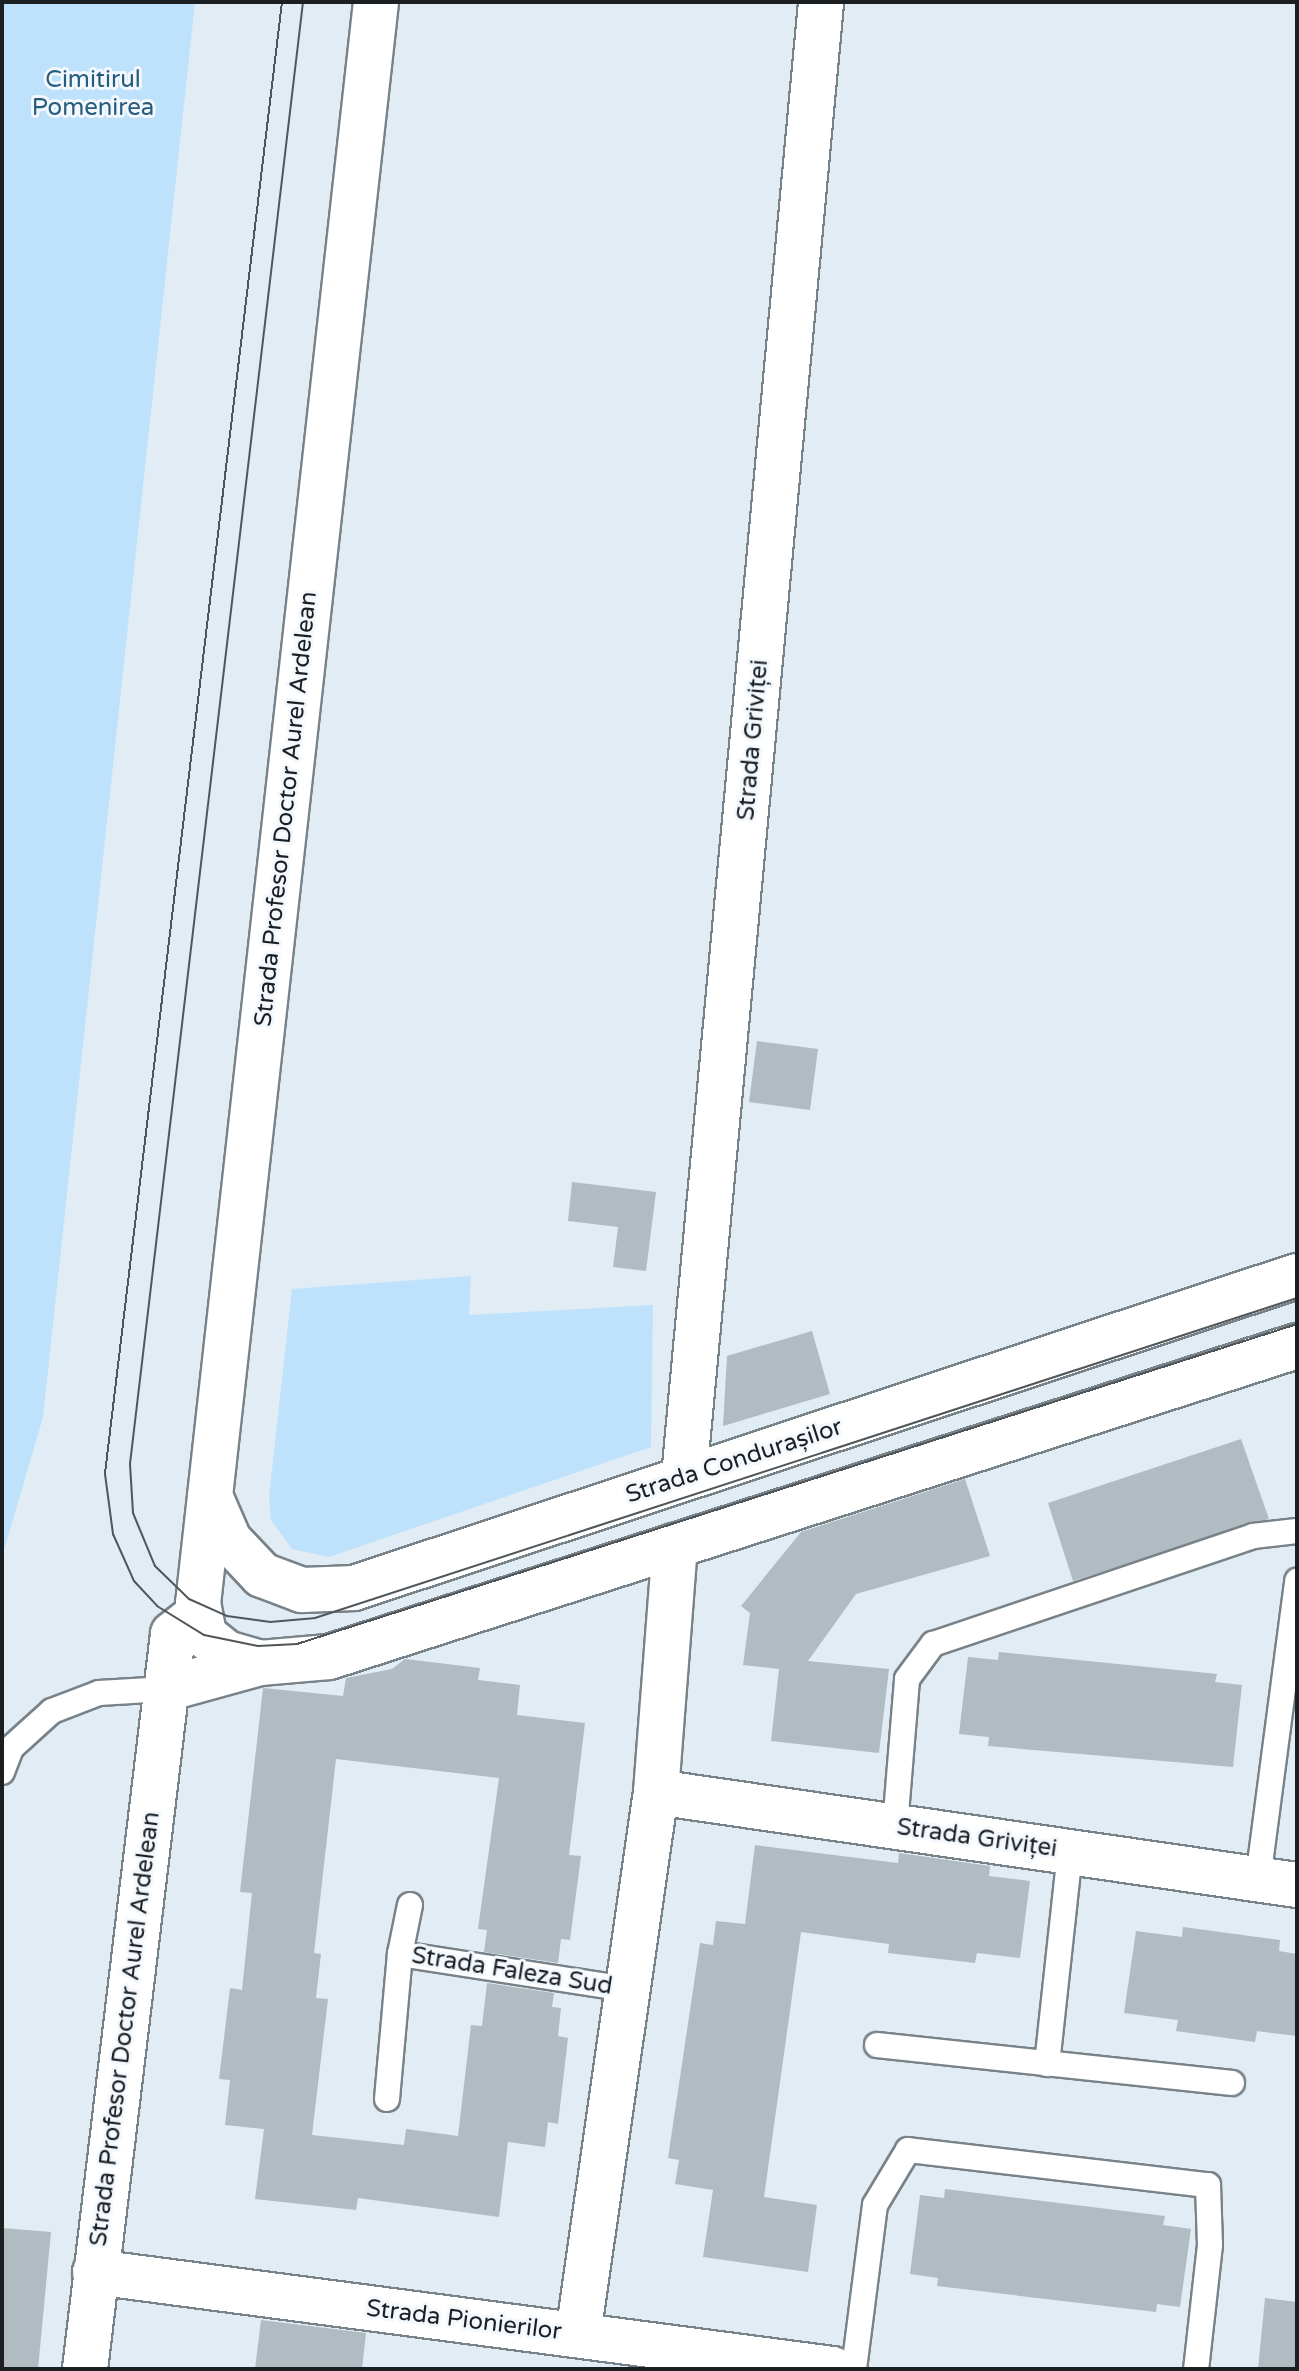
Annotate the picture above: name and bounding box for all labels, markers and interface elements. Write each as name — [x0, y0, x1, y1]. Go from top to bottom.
park label: Cimitirul Pomenirea — [32, 66, 154, 122]
street label: Strada Profesor Doctor Aurel Ardelean — [249, 590, 323, 1028]
street label: Strada Griviței — [732, 658, 774, 822]
street label: Strada Condurașilor — [622, 1412, 846, 1510]
street label: Strada Profesor Doctor Aurel Ardelean — [84, 1810, 166, 2248]
street label: Strada Griviței — [895, 1812, 1059, 1864]
street label: Strada Faleza Sud — [410, 1941, 614, 2001]
street label: Strada Pionierilor — [365, 2294, 563, 2346]

